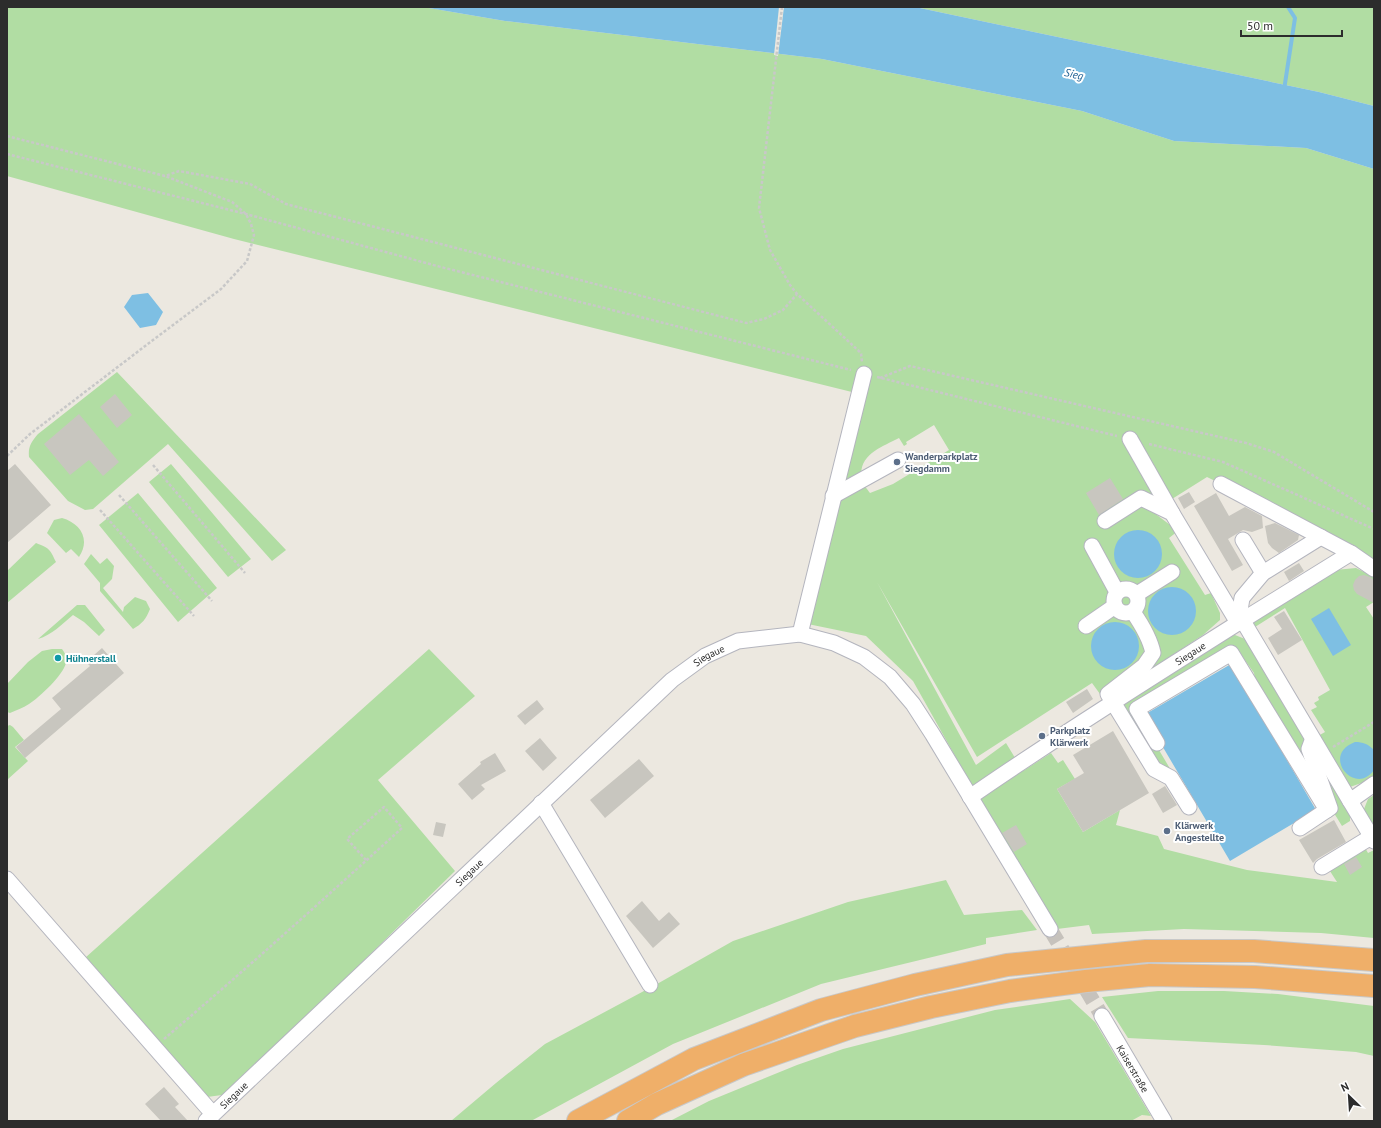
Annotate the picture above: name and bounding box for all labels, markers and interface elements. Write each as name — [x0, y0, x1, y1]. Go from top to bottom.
scale bar — [1241, 12, 1342, 38]
text: 50 m — [1247, 18, 1273, 33]
water label: Sieg — [1063, 65, 1085, 83]
place label: Wanderparkplatz Siegdamm — [905, 450, 978, 475]
marker: Wanderparkplatz Siegdamm — [892, 457, 902, 467]
street label: Siegaue — [1173, 639, 1208, 668]
street label: Siegaue — [691, 642, 727, 669]
place label: Hühnerstall — [66, 652, 116, 665]
marker: Hühnerstall — [53, 653, 63, 663]
place label: Parkplatz Klärwerk — [1050, 724, 1091, 749]
marker: Parkplatz Klärwerk — [1037, 731, 1047, 741]
place label: Klärwerk Angestellte — [1175, 819, 1224, 844]
marker: Klärwerk Angestellte — [1162, 826, 1172, 836]
street label: Siegaue — [453, 856, 486, 889]
street label: Kaiserstraße — [1113, 1043, 1152, 1095]
north arrow — [1329, 1076, 1369, 1116]
street label: Siegaue — [217, 1079, 251, 1112]
text: N — [1339, 1079, 1351, 1095]

